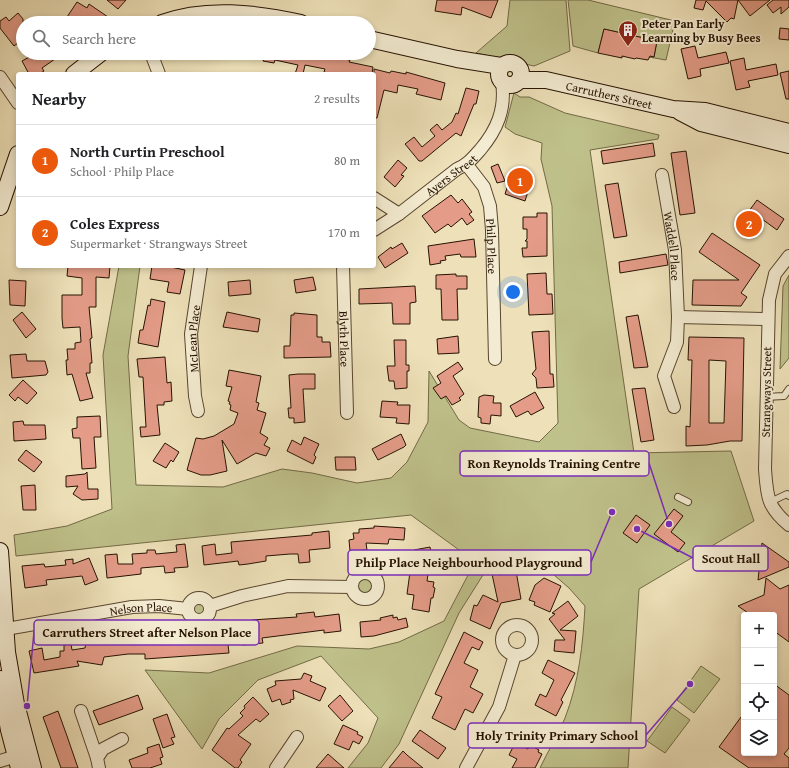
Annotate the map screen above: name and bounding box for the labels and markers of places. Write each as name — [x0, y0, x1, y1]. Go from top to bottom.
place label: Peter Pan Early Learning by Busy Bees — [642, 15, 761, 46]
building icon: Peter Pan Early Learning by Busy Bees — [617, 19, 639, 47]
pin: 1 — [507, 166, 533, 196]
pin: 2 — [736, 209, 762, 239]
callout: Ron Reynolds Training Centre — [460, 451, 649, 476]
callout: Scout Hall — [693, 546, 768, 571]
callout: Philp Place Neighbourhood Playground — [348, 550, 591, 575]
callout: Carruthers Street after Nelson Place — [34, 620, 259, 645]
callout: Holy Trinity Primary School — [468, 723, 646, 748]

